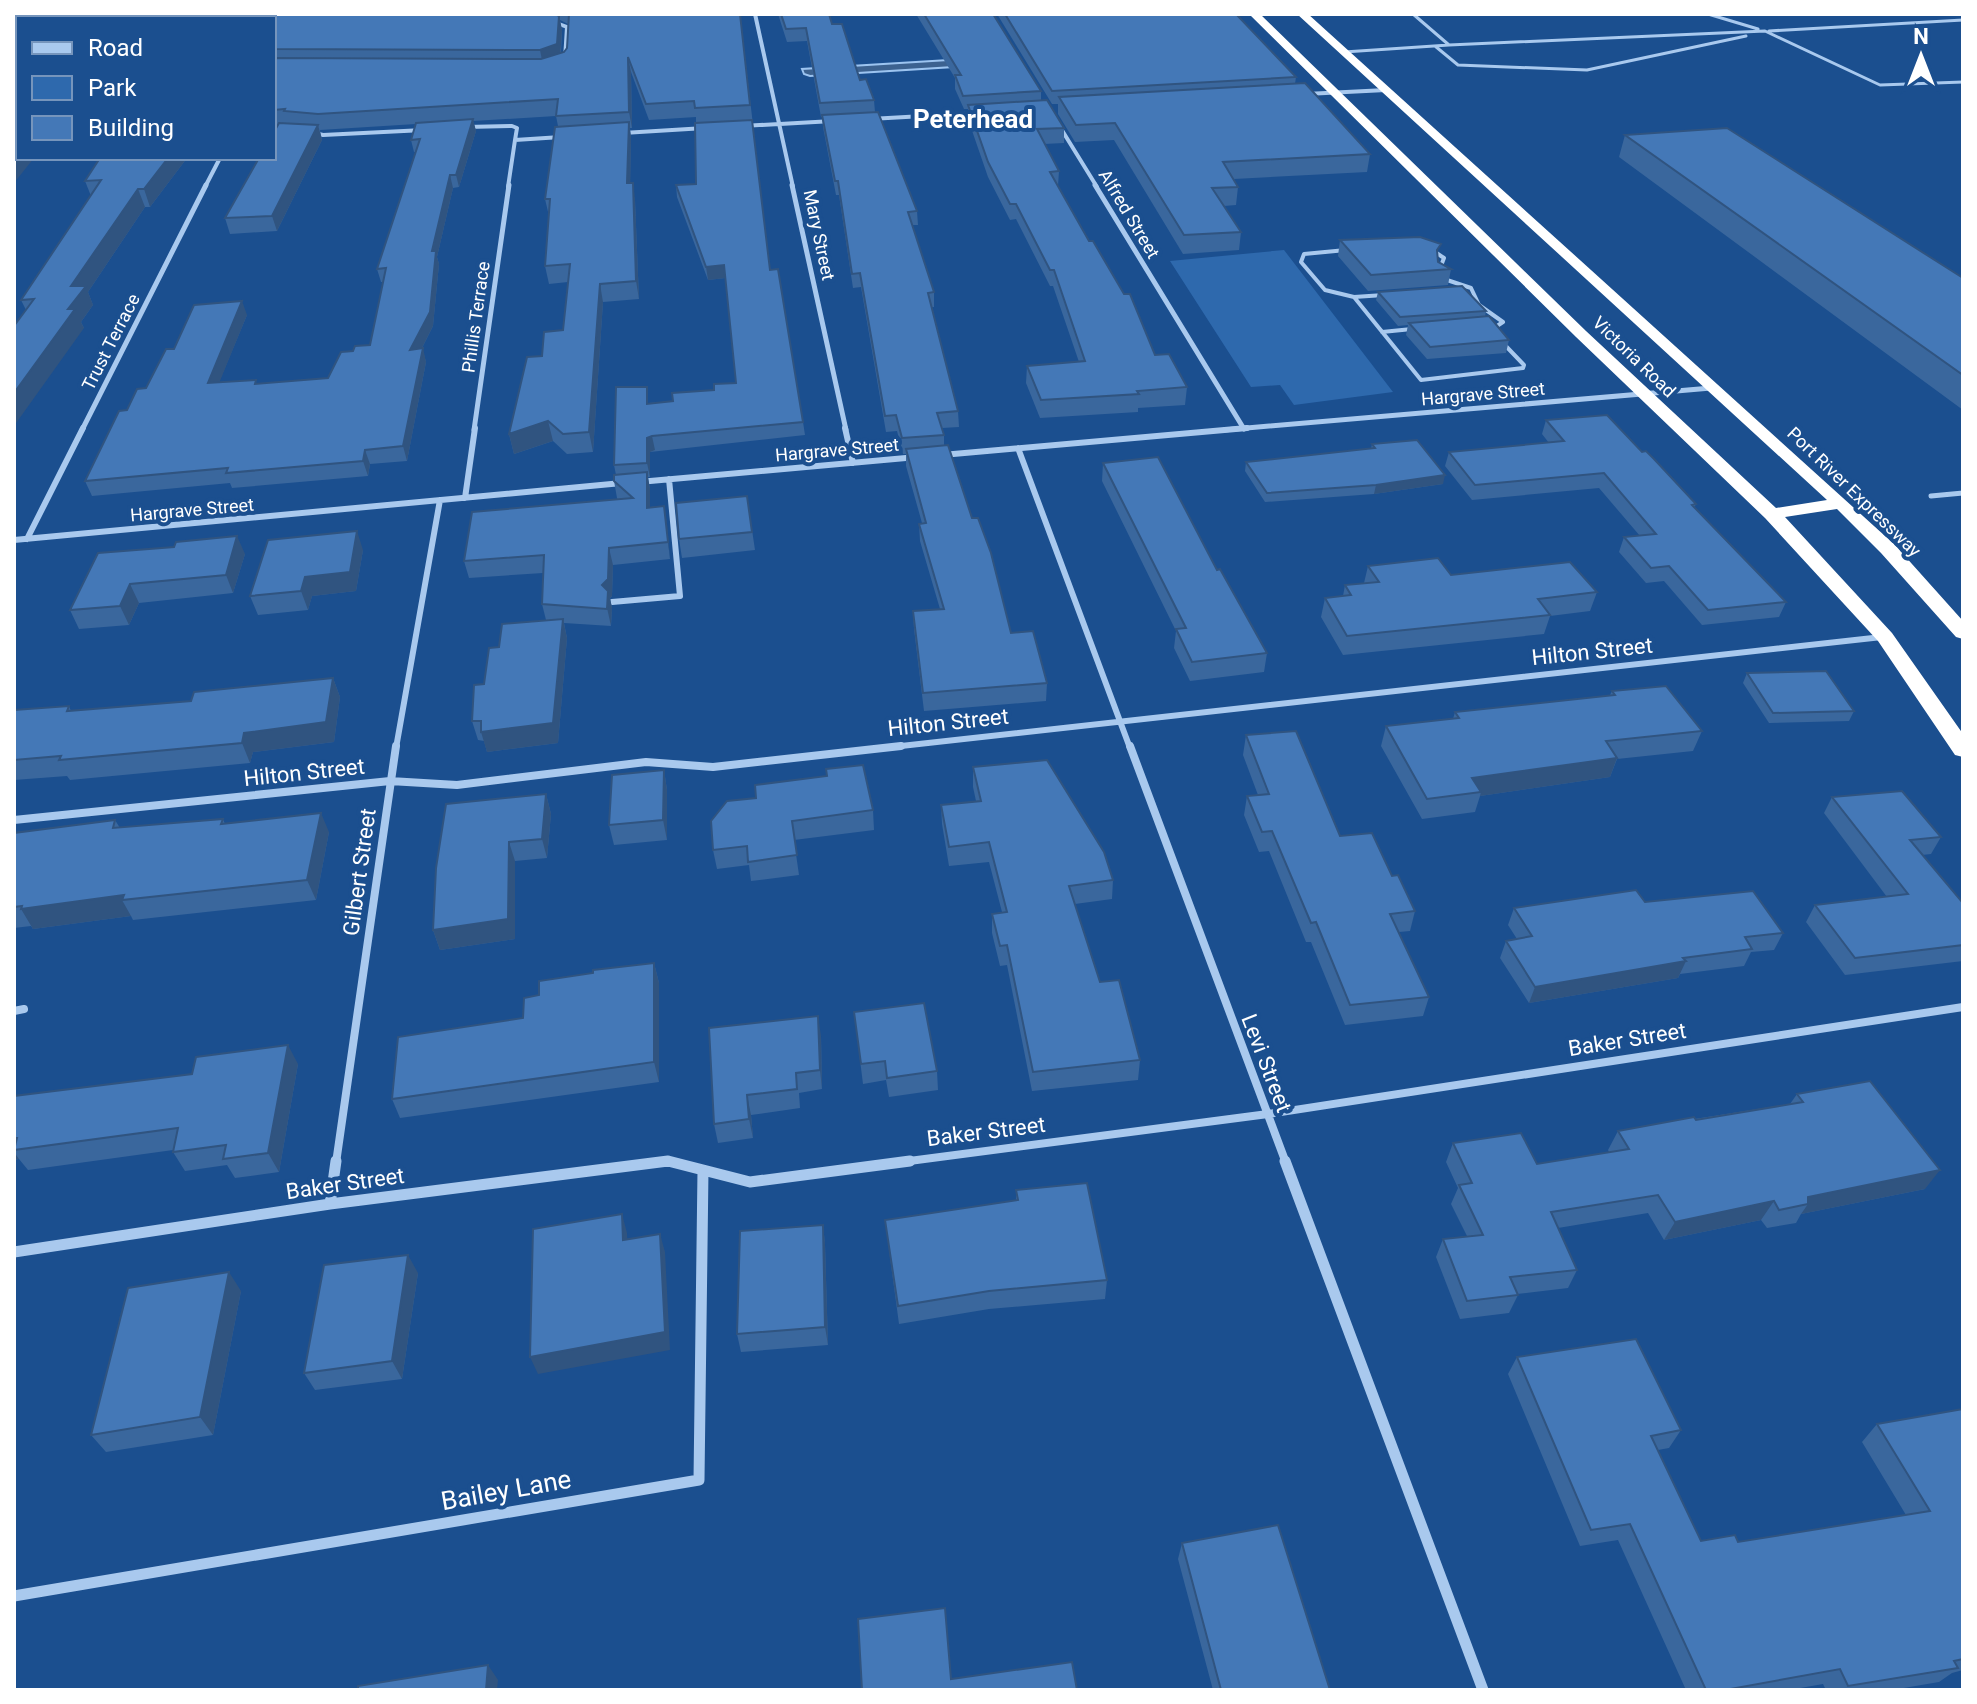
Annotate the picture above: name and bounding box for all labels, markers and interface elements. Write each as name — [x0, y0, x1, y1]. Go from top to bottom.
legend — [16, 16, 276, 160]
north arrow — [1881, 16, 1961, 96]
text: N — [1913, 24, 1929, 49]
text: Road — [88, 34, 143, 62]
text: Park — [88, 74, 137, 102]
district label: Peterhead — [913, 104, 1033, 134]
text: Building — [88, 114, 174, 142]
street label: Alfred Street — [1095, 165, 1164, 262]
street label: Mary Street — [800, 188, 839, 282]
street label: Phillis Terrace — [457, 260, 494, 374]
street label: Trust Terrace — [77, 290, 144, 394]
street label: Victoria Road — [1588, 312, 1680, 401]
street label: Hargrave Street — [1420, 378, 1546, 409]
street label: Port River Expressway — [1783, 422, 1926, 561]
street label: Hargrave Street — [774, 434, 900, 465]
street label: Hargrave Street — [129, 494, 255, 525]
street label: Hilton Street — [1530, 633, 1654, 670]
street label: Hilton Street — [886, 704, 1010, 741]
street label: Hilton Street — [242, 754, 366, 791]
street label: Gilbert Street — [338, 807, 381, 937]
street label: Levi Street — [1236, 1011, 1297, 1116]
street label: Baker Street — [1566, 1018, 1688, 1061]
street label: Baker Street — [925, 1112, 1047, 1151]
street label: Baker Street — [284, 1163, 406, 1204]
street label: Bailey Lane — [439, 1464, 573, 1516]

